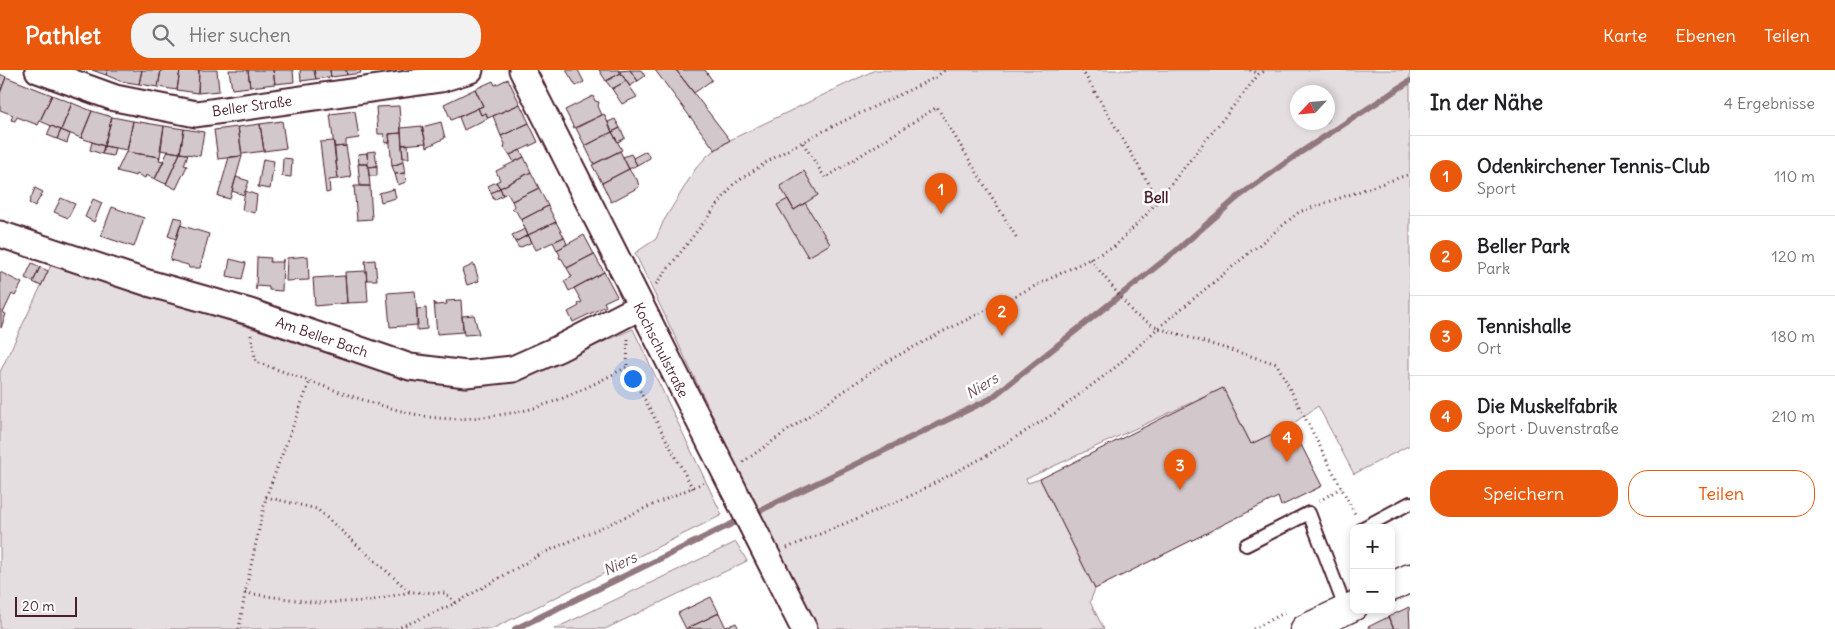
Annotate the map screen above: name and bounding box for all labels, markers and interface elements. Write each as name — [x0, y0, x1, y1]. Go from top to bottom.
search box — [131, 13, 481, 58]
text: Pathlet — [25, 20, 101, 50]
icon: search — [149, 21, 177, 49]
text: Hier suchen — [189, 23, 291, 47]
text: Karte — [1603, 24, 1647, 47]
text: Ebenen — [1675, 24, 1736, 47]
text: Teilen — [1764, 24, 1810, 47]
north arrow — [1290, 85, 1335, 130]
text: In der Nähe — [1430, 89, 1543, 116]
street label: Beller Straße — [211, 91, 293, 121]
text: 4 Ergebnisse — [1724, 93, 1815, 113]
text: Odenkirchener Tennis-Club — [1477, 154, 1710, 178]
text: 1 — [1443, 166, 1449, 186]
text: 110 m — [1774, 166, 1815, 186]
pin: 1 — [925, 173, 957, 214]
text: Sport — [1477, 178, 1516, 198]
district label: Bell — [1144, 188, 1168, 207]
text: Beller Park — [1477, 234, 1570, 258]
text: 2 — [1442, 246, 1450, 266]
text: 120 m — [1772, 246, 1815, 266]
text: Park — [1477, 258, 1510, 278]
pin: 2 — [986, 295, 1018, 336]
street label: Kochschulstraße — [629, 299, 693, 401]
street label: Am Beller Bach — [273, 313, 371, 361]
text: Tennishalle — [1477, 314, 1571, 338]
text: 3 — [1441, 326, 1451, 346]
text: 180 m — [1771, 326, 1815, 346]
text: Ort — [1477, 338, 1501, 358]
your location — [620, 366, 646, 392]
water label: Niers — [962, 368, 1002, 403]
text: Die Muskelfabrik — [1477, 394, 1618, 418]
text: 4 — [1441, 406, 1451, 426]
text: 210 m — [1772, 406, 1815, 426]
text: Sport · Duvenstraße — [1477, 418, 1619, 438]
pin: 4 — [1271, 421, 1303, 462]
pin: 3 — [1164, 449, 1196, 490]
button: Speichern — [1430, 470, 1618, 517]
button: Teilen — [1628, 470, 1815, 517]
map controls — [1350, 524, 1395, 614]
button: + — [1350, 524, 1395, 569]
water label: Niers — [600, 547, 641, 580]
button: − — [1350, 569, 1395, 614]
scale bar — [15, 594, 78, 617]
text: 20 m — [22, 597, 55, 615]

